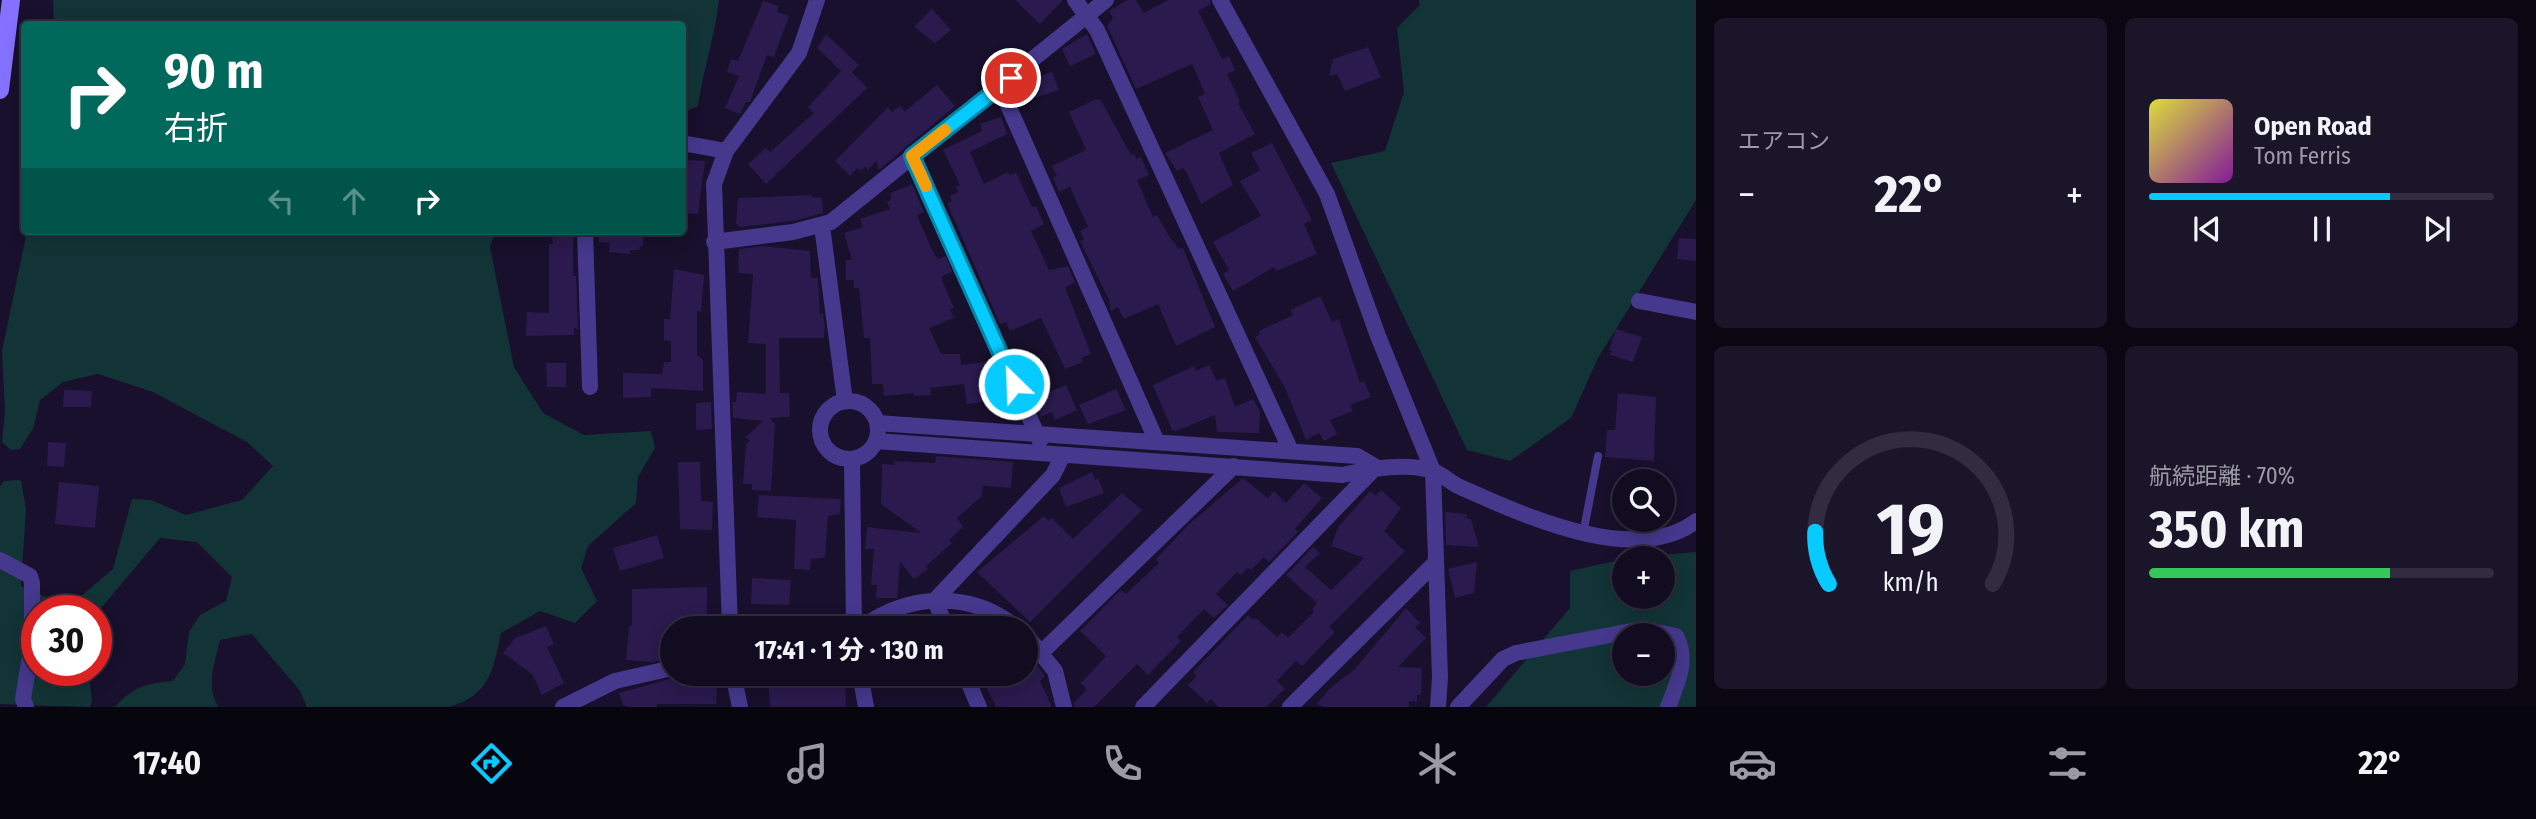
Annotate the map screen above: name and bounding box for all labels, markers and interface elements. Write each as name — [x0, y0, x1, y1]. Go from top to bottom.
text: 90 m — [164, 42, 264, 101]
pin — [981, 48, 1041, 108]
icon: right — [49, 49, 140, 140]
icon: arrive — [992, 59, 1030, 97]
text: 右折 — [164, 109, 228, 147]
text: Open Road — [2254, 111, 2372, 142]
text: エアコン — [1738, 127, 1830, 155]
text: Tom Ferris — [2254, 142, 2351, 170]
text: 22° — [1874, 163, 1947, 226]
text: − — [1738, 172, 1755, 218]
text: + — [2066, 172, 2083, 218]
icon: left — [262, 182, 300, 220]
icon: ahead — [335, 182, 373, 220]
icon: right — [408, 182, 446, 220]
icon: previous — [2188, 210, 2226, 248]
icon: pause — [2303, 210, 2341, 248]
icon: next — [2418, 210, 2456, 248]
position arrow — [977, 347, 1051, 421]
text: 航続距離 · 70% — [2149, 462, 2295, 490]
map controls — [1612, 469, 1675, 686]
button: search — [1612, 469, 1675, 532]
text: 19 — [1876, 486, 1945, 573]
text: 350 km — [2149, 498, 2304, 561]
button: + — [1612, 546, 1675, 609]
text: km/h — [1883, 567, 1938, 597]
speed limit sign: 30 — [21, 595, 112, 686]
button: − — [1612, 623, 1675, 686]
text: 17:41 · 1 分 · 130 m — [754, 635, 944, 666]
icon: directions — [467, 739, 516, 788]
icon: music — [783, 739, 832, 788]
icon: phone — [1098, 739, 1147, 788]
icon: climate — [1413, 739, 1462, 788]
icon: car — [1728, 739, 1777, 788]
icon: filters — [2043, 739, 2092, 788]
text: 17:40 — [133, 744, 201, 782]
text: 22° — [2358, 744, 2403, 782]

